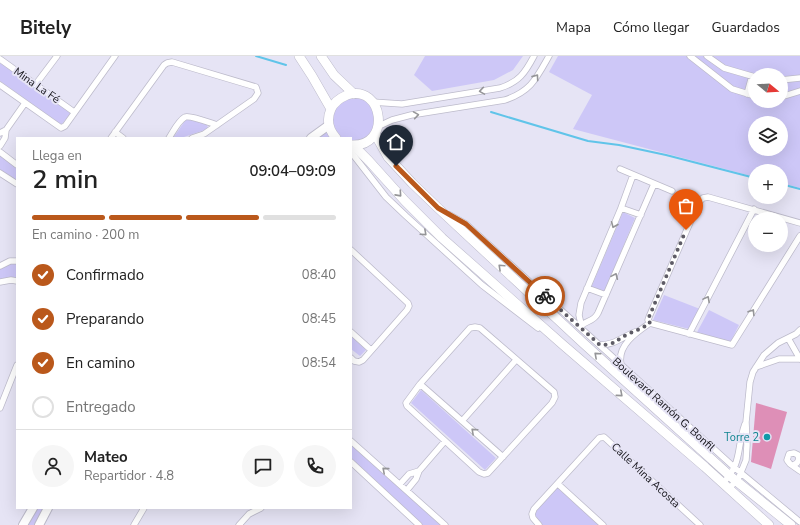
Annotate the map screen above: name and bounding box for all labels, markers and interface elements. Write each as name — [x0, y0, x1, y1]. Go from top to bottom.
text: Bitely — [20, 15, 71, 41]
text: Mapa — [556, 18, 591, 37]
text: Cómo llegar — [613, 18, 689, 37]
text: Guardados — [711, 18, 780, 37]
street label: Mina La Fé — [11, 64, 63, 107]
north arrow — [748, 68, 788, 108]
map controls — [748, 68, 788, 252]
one-way arrow — [531, 75, 538, 82]
one-way arrow — [479, 86, 485, 95]
one-way arrow — [413, 111, 419, 120]
button: layers — [748, 116, 788, 156]
pin — [379, 125, 413, 166]
icon: home — [385, 131, 407, 153]
text: Llega en — [32, 147, 82, 165]
text: 09:04–09:09 — [249, 161, 336, 181]
text: 2 min — [32, 162, 98, 197]
button: + — [748, 164, 788, 204]
one-way arrow — [394, 189, 401, 197]
pin — [669, 189, 703, 230]
icon: bag — [675, 195, 697, 217]
button: − — [748, 212, 788, 252]
one-way arrow — [610, 221, 618, 228]
text: En camino · 200 m — [32, 226, 139, 244]
one-way arrow — [419, 228, 427, 235]
icon: check — [32, 264, 54, 286]
text: Confirmado — [66, 265, 144, 285]
one-way arrow — [499, 265, 506, 272]
text: 08:40 — [302, 266, 336, 284]
one-way arrow — [610, 273, 618, 281]
courier — [525, 276, 565, 316]
icon: bike — [534, 285, 556, 307]
one-way arrow — [702, 296, 709, 303]
icon: check — [32, 308, 54, 330]
text: Preparando — [66, 309, 144, 329]
one-way arrow — [748, 309, 755, 316]
text: 08:45 — [302, 310, 336, 328]
icon: check — [32, 352, 54, 374]
text: En camino — [66, 353, 135, 373]
one-way arrow — [594, 353, 602, 360]
text: 08:54 — [302, 354, 336, 372]
street label: Boulevard Ramón G. Bonfil — [609, 354, 719, 455]
one-way arrow — [615, 389, 622, 396]
text: Entregado — [66, 397, 136, 417]
one-way arrow — [471, 429, 478, 436]
place label: Torre 2 — [724, 430, 759, 445]
marker: Torre 2 — [762, 432, 772, 442]
street label: Calle Mina Acosta — [608, 440, 683, 511]
button: person — [32, 445, 74, 487]
button: chat — [242, 445, 284, 487]
button: phone — [294, 445, 336, 487]
text: Mateo — [84, 447, 128, 467]
text: Repartidor · 4.8 — [84, 467, 174, 485]
one-way arrow — [382, 468, 390, 475]

